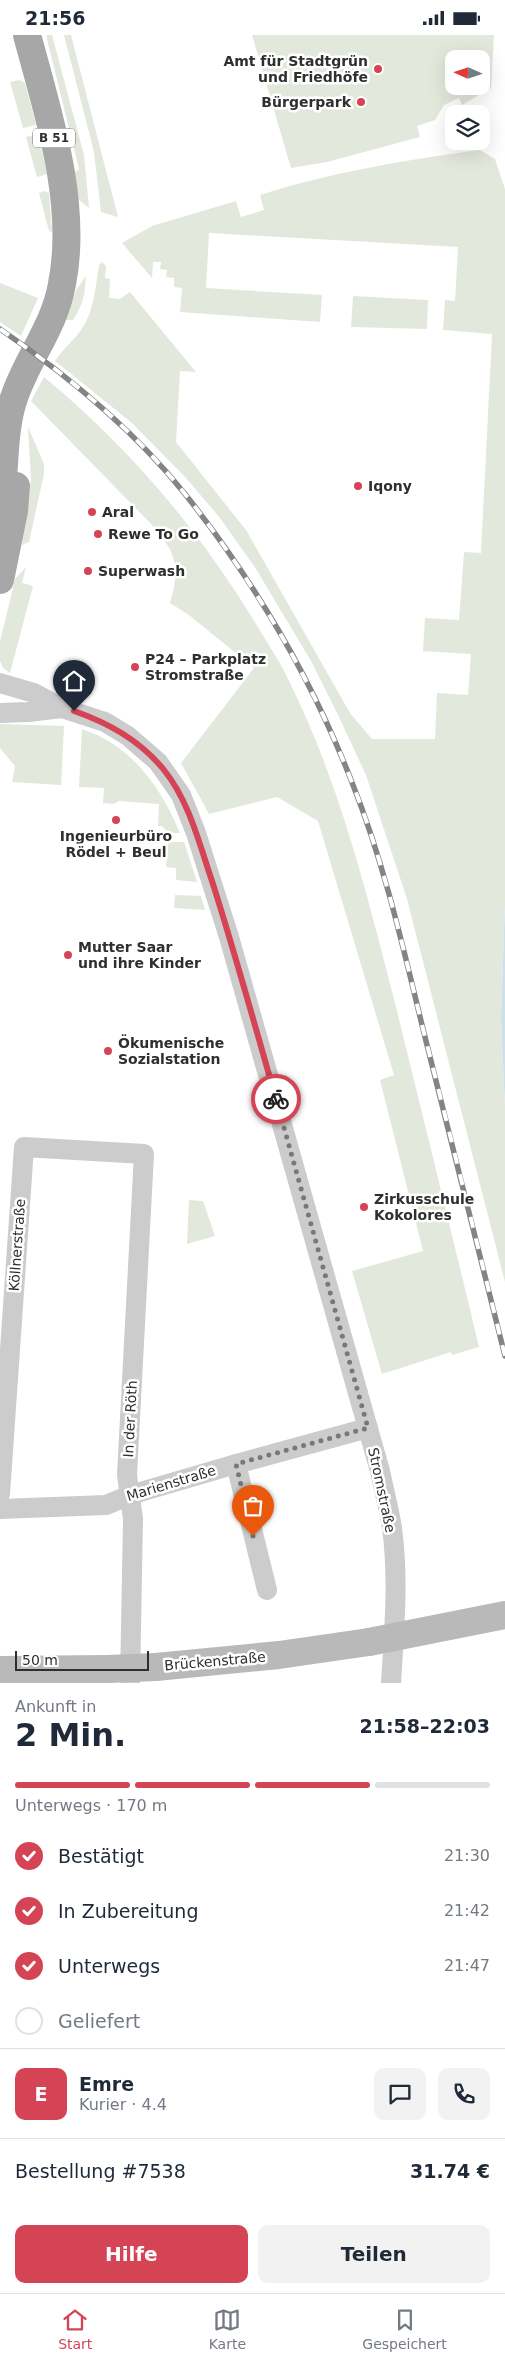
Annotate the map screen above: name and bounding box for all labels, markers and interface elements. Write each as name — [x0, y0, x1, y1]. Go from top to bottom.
text: 21:56 — [25, 7, 85, 29]
north arrow — [445, 50, 490, 95]
map controls — [445, 50, 490, 150]
place label: Amt für Stadtgrün und Friedhöfe — [223, 53, 368, 85]
marker: Amt für Stadtgrün und Friedhöfe — [372, 63, 384, 75]
place label: Bürgerpark — [261, 94, 352, 110]
marker: Bürgerpark — [355, 96, 367, 108]
button: layers — [445, 105, 490, 150]
road number: B 51 — [33, 129, 75, 147]
place label: Iqony — [368, 478, 412, 494]
marker: Iqony — [352, 480, 364, 492]
place label: Aral — [102, 504, 134, 520]
marker: Aral — [86, 506, 98, 518]
place label: Rewe To Go — [108, 526, 199, 542]
marker: Rewe To Go — [92, 528, 104, 540]
place label: Superwash — [98, 563, 185, 579]
marker: Superwash — [82, 565, 94, 577]
place label: P24 – Parkplatz Stromstraße — [145, 651, 266, 683]
pin — [53, 660, 95, 711]
marker: P24 – Parkplatz Stromstraße — [129, 661, 141, 673]
icon: home — [60, 667, 88, 695]
marker: Ingenieurbüro Rödel + Beul — [110, 814, 122, 826]
place label: Ingenieurbüro Rödel + Beul — [60, 828, 173, 860]
place label: Mutter Saar und ihre Kinder — [78, 939, 201, 971]
marker: Mutter Saar und ihre Kinder — [62, 949, 74, 961]
place label: Ökumenische Sozialstation — [118, 1034, 224, 1067]
marker: Ökumenische Sozialstation — [102, 1045, 114, 1057]
courier — [251, 1074, 301, 1124]
icon: bike — [262, 1085, 290, 1113]
place label: Zirkusschule Kokolores — [374, 1191, 474, 1223]
street label: Köllnerstraße — [6, 1198, 28, 1292]
marker: Zirkusschule Kokolores — [358, 1201, 370, 1213]
street label: In der Röth — [120, 1380, 140, 1458]
street label: Stromstraße — [365, 1446, 399, 1534]
street label: Marienstraße — [125, 1462, 217, 1504]
pin — [232, 1485, 274, 1536]
icon: bag — [239, 1492, 267, 1520]
scale bar — [15, 1648, 149, 1671]
street label: Brückenstraße — [164, 1649, 266, 1673]
text: 50 m — [22, 1652, 58, 1668]
text: Ankunft in — [15, 1697, 96, 1716]
text: 21:58–22:03 — [360, 1715, 490, 1737]
text: 2 Min. — [15, 1716, 126, 1754]
text: Unterwegs · 170 m — [15, 1796, 167, 1815]
icon: check — [15, 1842, 43, 1870]
text: Bestätigt — [58, 1845, 144, 1867]
text: 21:30 — [444, 1846, 490, 1865]
icon: check — [15, 1897, 43, 1925]
text: In Zubereitung — [58, 1900, 198, 1922]
text: 21:42 — [444, 1901, 490, 1920]
icon: check — [15, 1952, 43, 1980]
text: Unterwegs — [58, 1955, 160, 1977]
text: 21:47 — [444, 1956, 490, 1975]
text: Geliefert — [58, 2010, 140, 2032]
button: chat — [374, 2068, 426, 2120]
button: phone — [438, 2068, 490, 2120]
text: Emre — [79, 2073, 134, 2095]
text: E — [35, 2083, 47, 2105]
text: Kurier · 4.4 — [79, 2095, 167, 2114]
text: Bestellung #7538 — [15, 2160, 186, 2182]
text: 31.74 € — [410, 2160, 490, 2182]
button: Hilfe — [15, 2225, 248, 2283]
button: Teilen — [258, 2225, 490, 2283]
tab: Start — [58, 2306, 92, 2352]
tab: Karte — [209, 2306, 246, 2352]
tab: Gespeichert — [362, 2306, 447, 2352]

